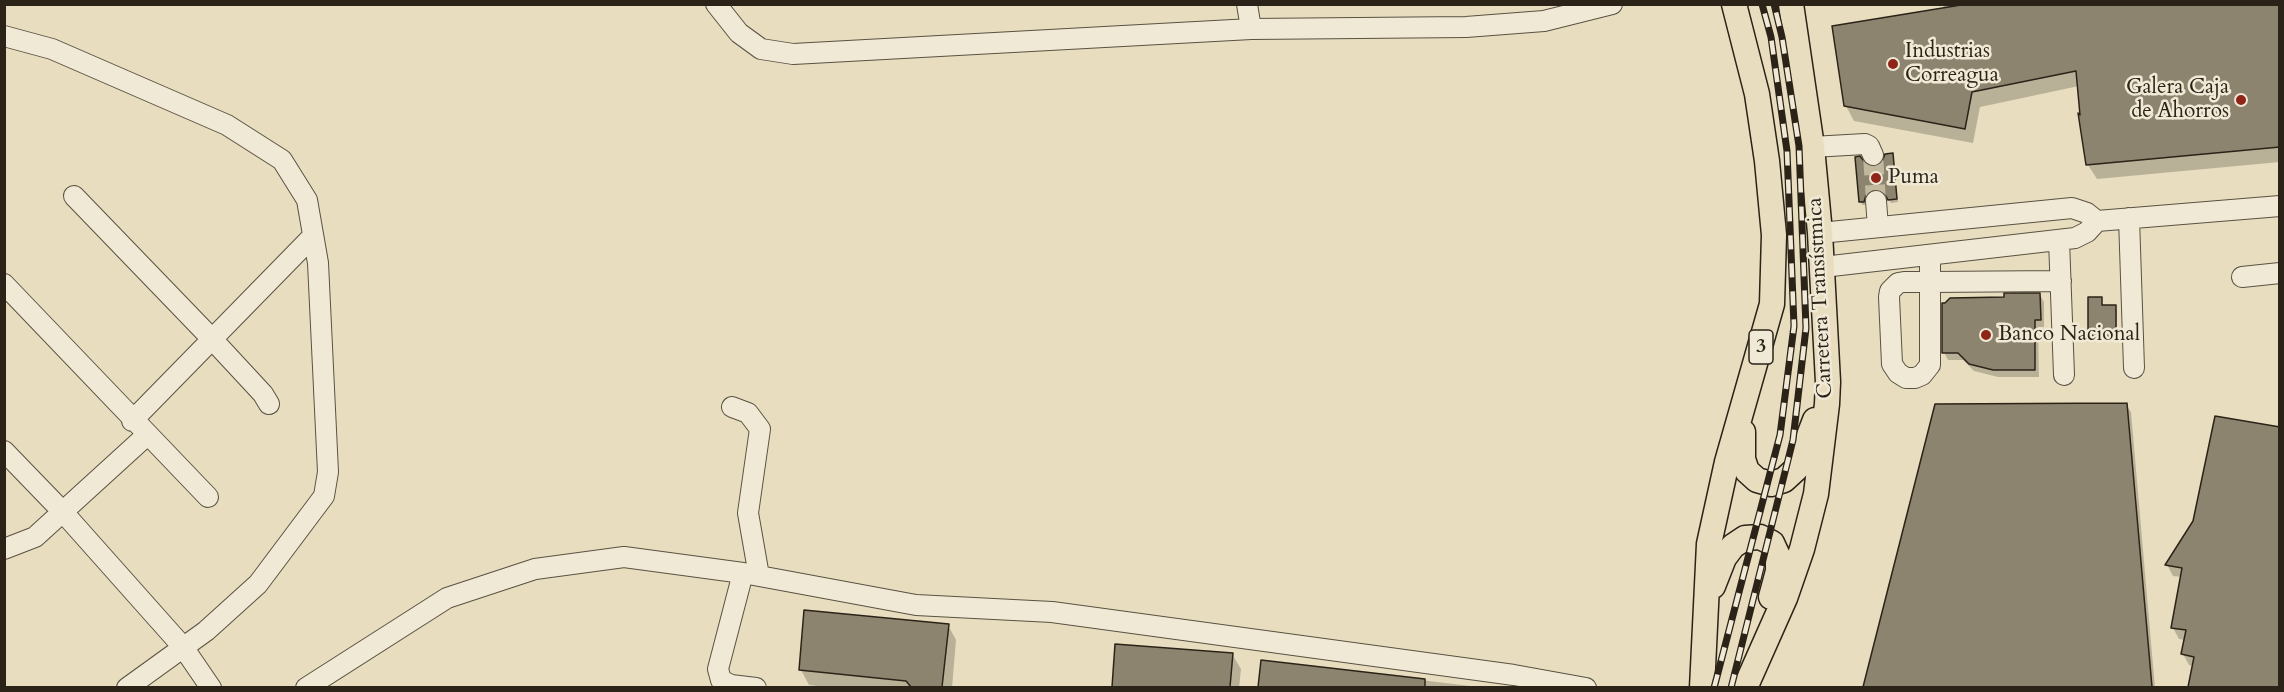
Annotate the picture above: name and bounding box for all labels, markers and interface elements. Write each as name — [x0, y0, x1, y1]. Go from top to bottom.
place label: Industrias Correagua — [1905, 39, 1999, 89]
marker: Industrias Correagua — [1886, 57, 1900, 71]
place label: Galera Caja de Ahorros — [2126, 75, 2229, 125]
marker: Galera Caja de Ahorros — [2234, 93, 2248, 107]
place label: Puma — [1888, 165, 1939, 191]
marker: Puma — [1869, 171, 1883, 185]
street label: Carretera Transístmica — [1803, 197, 1839, 399]
place label: Banco Nacional — [1998, 322, 2140, 348]
marker: Banco Nacional — [1979, 328, 1993, 342]
road number: 3 — [1749, 330, 1773, 364]

